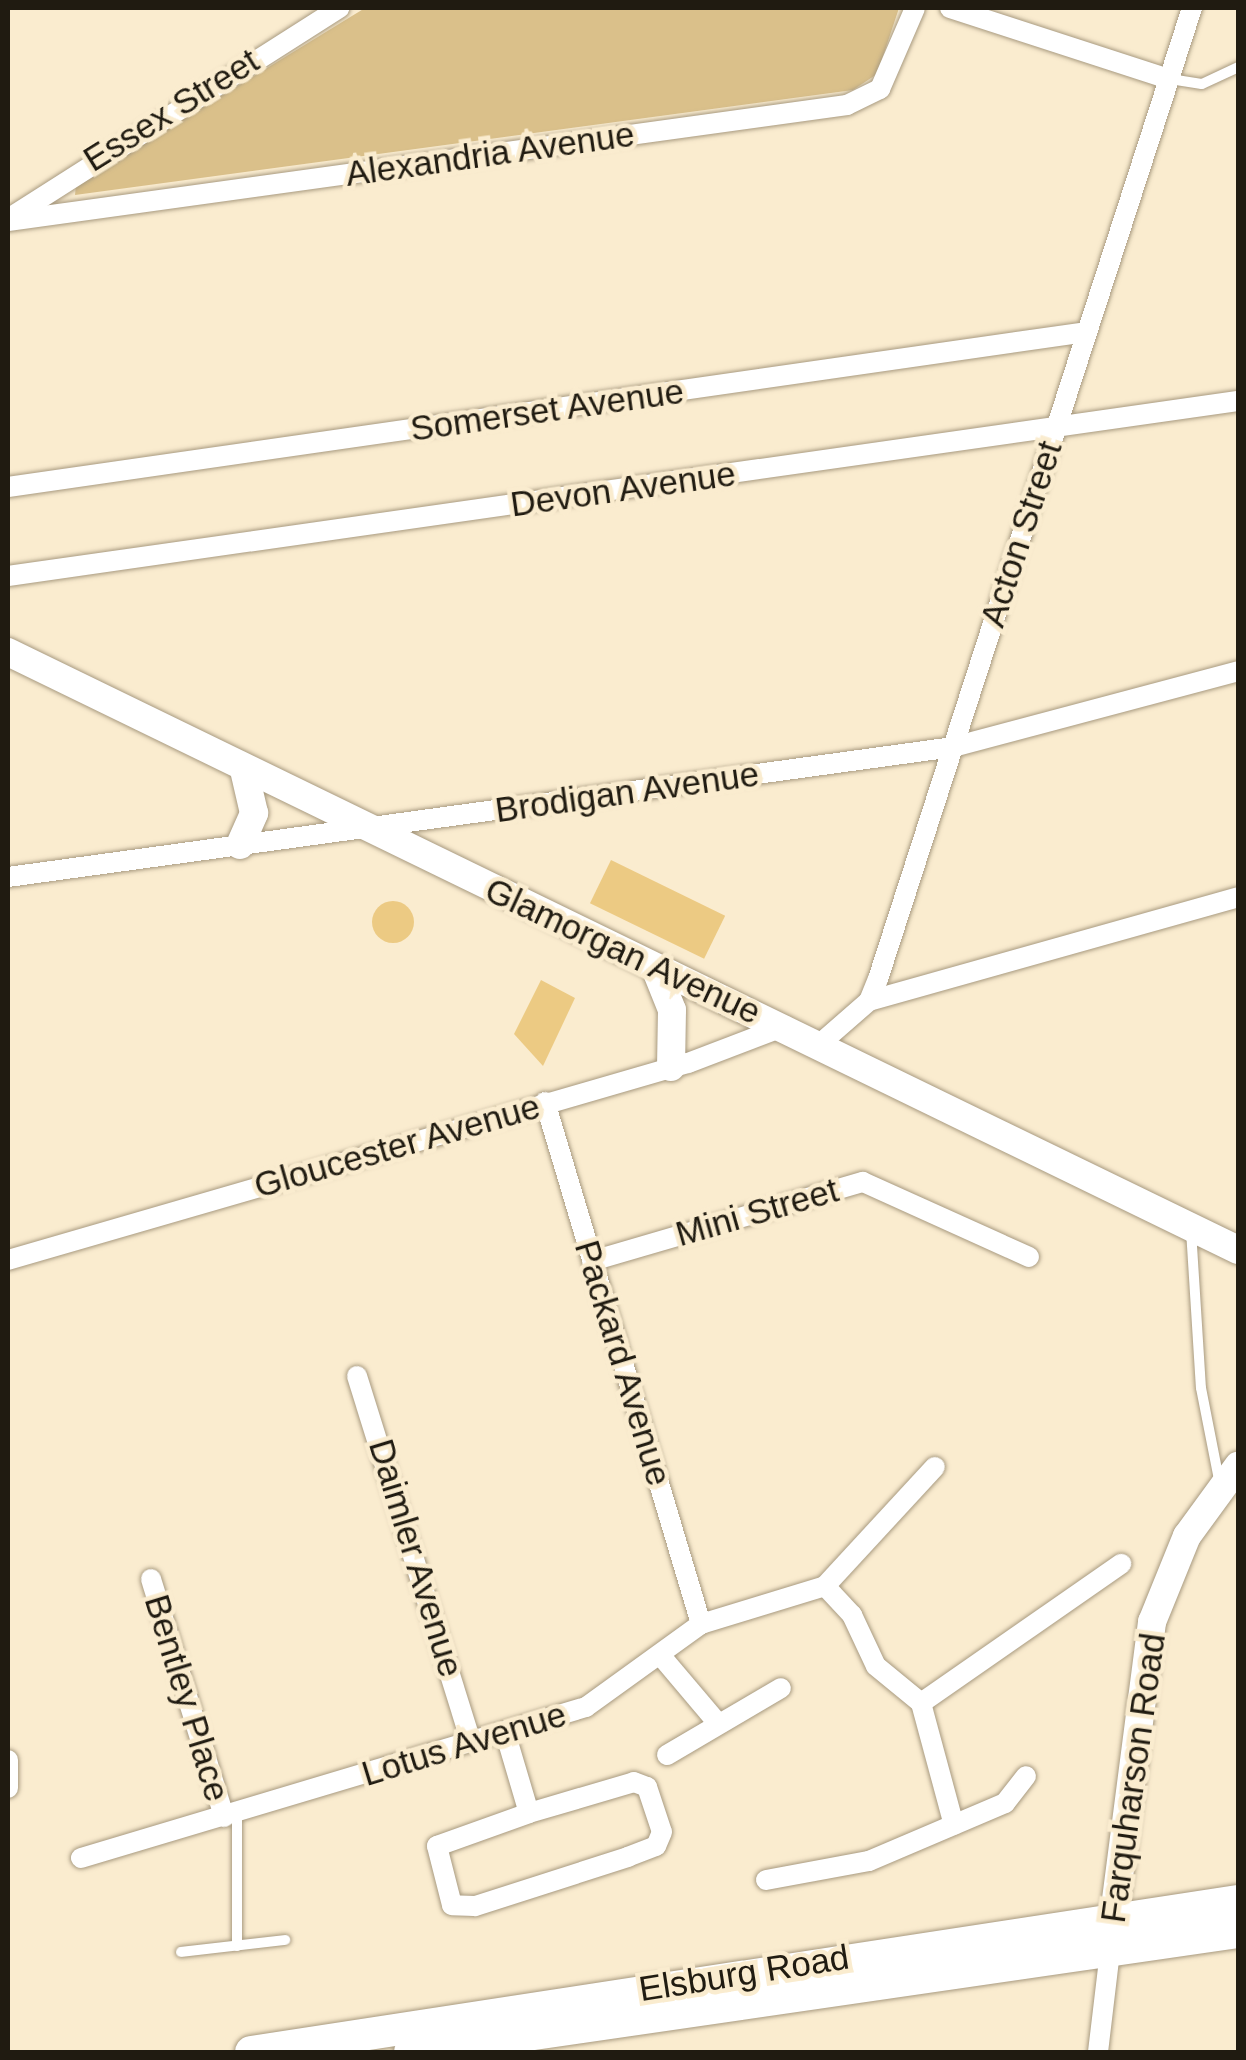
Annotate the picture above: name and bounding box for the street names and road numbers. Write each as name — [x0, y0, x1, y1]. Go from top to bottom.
street label: Essex Street — [76, 40, 266, 180]
street label: Alexandria Avenue — [342, 113, 638, 195]
street label: Somerset Avenue — [407, 370, 687, 450]
street label: Acton Street — [971, 436, 1071, 632]
street label: Devon Avenue — [507, 452, 739, 526]
street label: Brodigan Avenue — [491, 753, 763, 831]
street label: Glamorgan Avenue — [478, 868, 768, 1034]
street label: Gloucester Avenue — [248, 1085, 546, 1207]
street label: Mini Street — [671, 1169, 843, 1255]
street label: Packard Avenue — [565, 1234, 681, 1492]
street label: Daimler Avenue — [360, 1433, 472, 1683]
street label: Bentley Place — [136, 1590, 238, 1806]
street label: Farquharson Road — [1092, 1631, 1174, 1925]
street label: Lotus Avenue — [356, 1693, 572, 1795]
street label: Elsburg Road — [636, 1936, 852, 2010]

